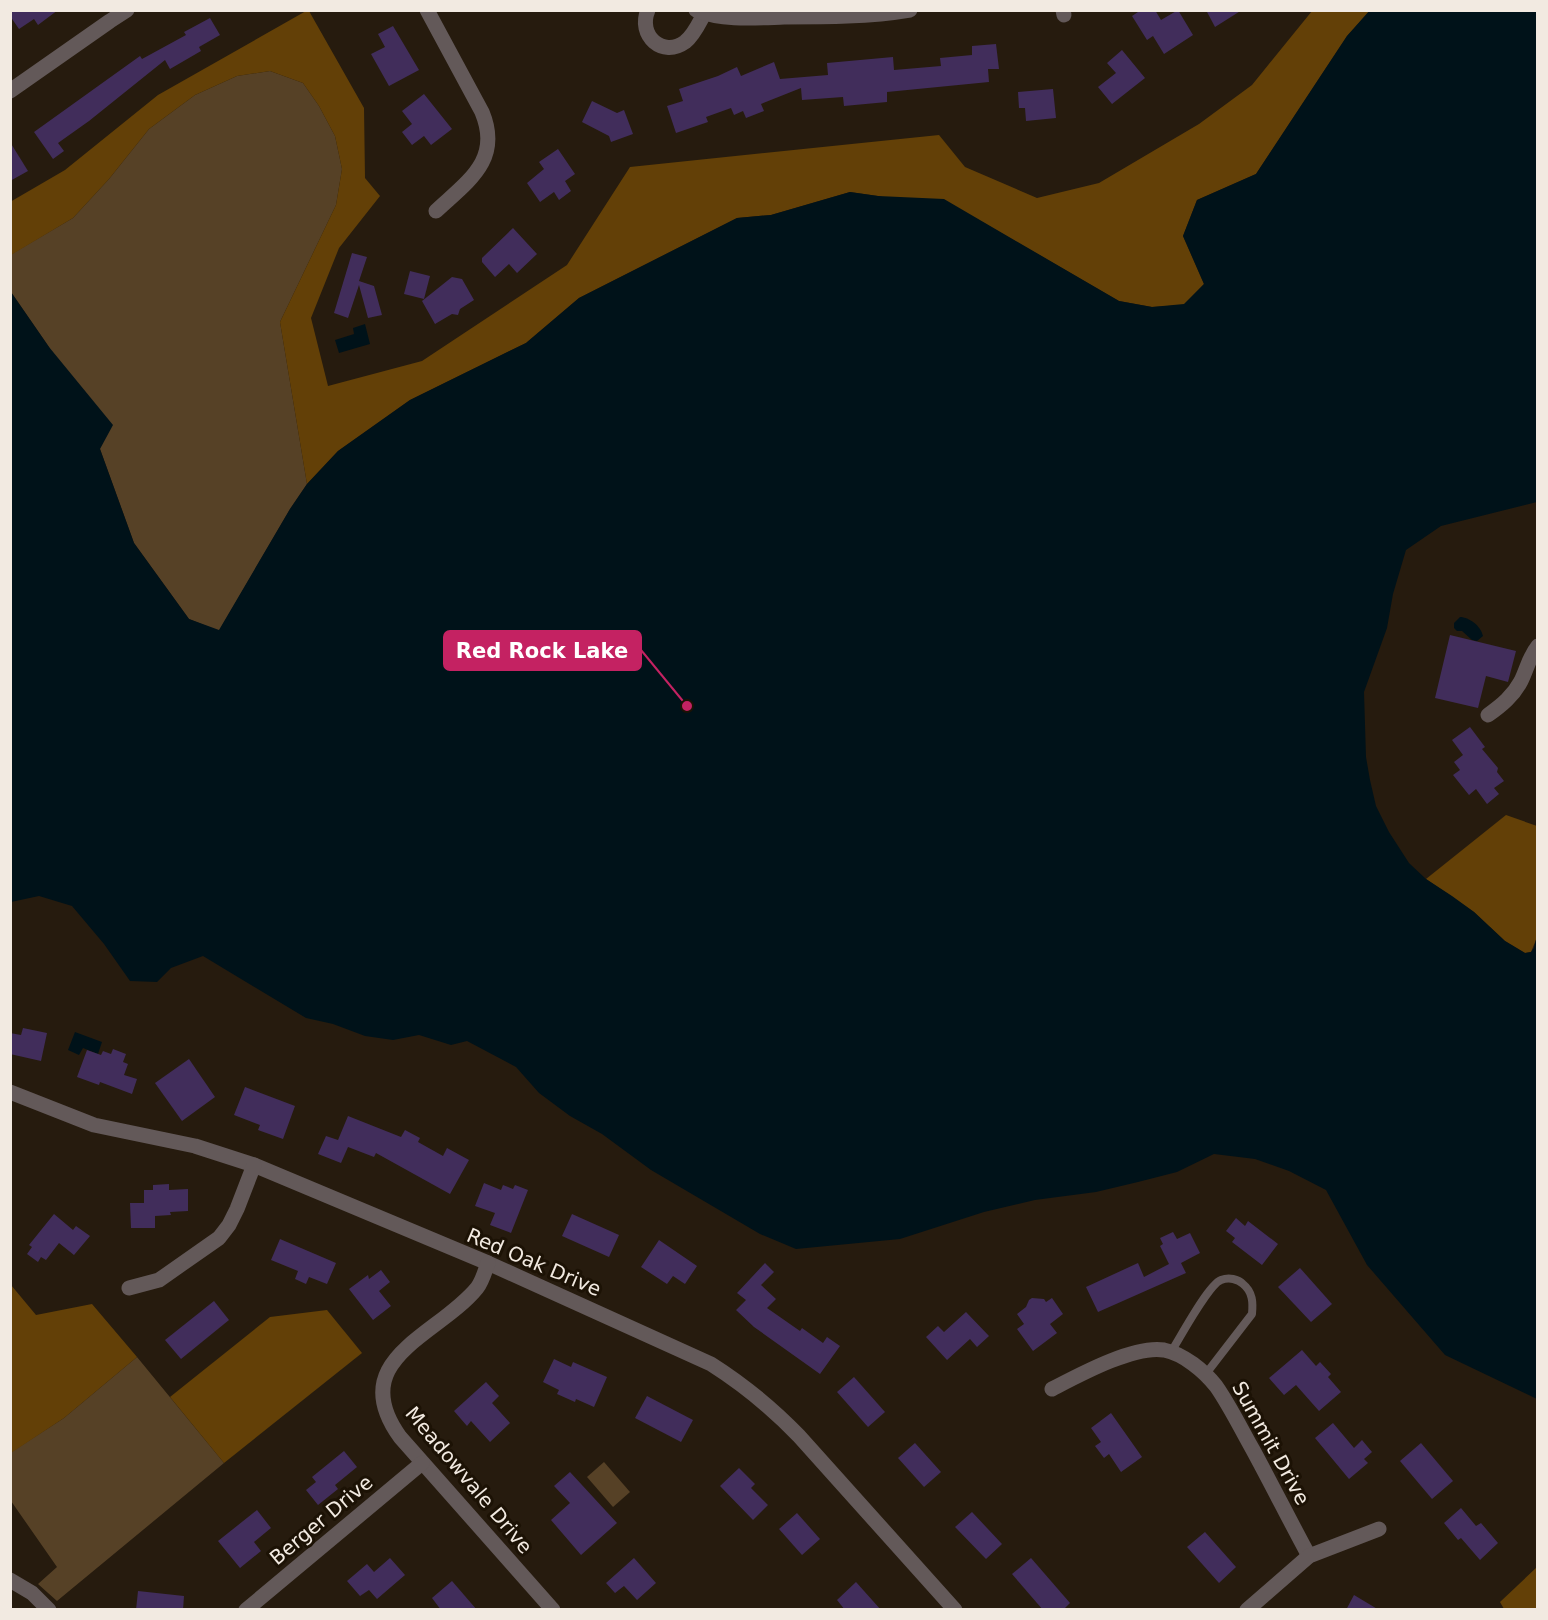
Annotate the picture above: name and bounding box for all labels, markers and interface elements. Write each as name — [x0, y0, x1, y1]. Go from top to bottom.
callout: Red Rock Lake — [444, 631, 641, 670]
text: Red Rock Lake — [456, 639, 628, 663]
street label: Red Oak Drive — [463, 1223, 605, 1301]
street label: Summit Drive — [1227, 1377, 1315, 1509]
street label: Meadowvale Drive — [400, 1402, 538, 1558]
street label: Berger Drive — [265, 1470, 377, 1570]

